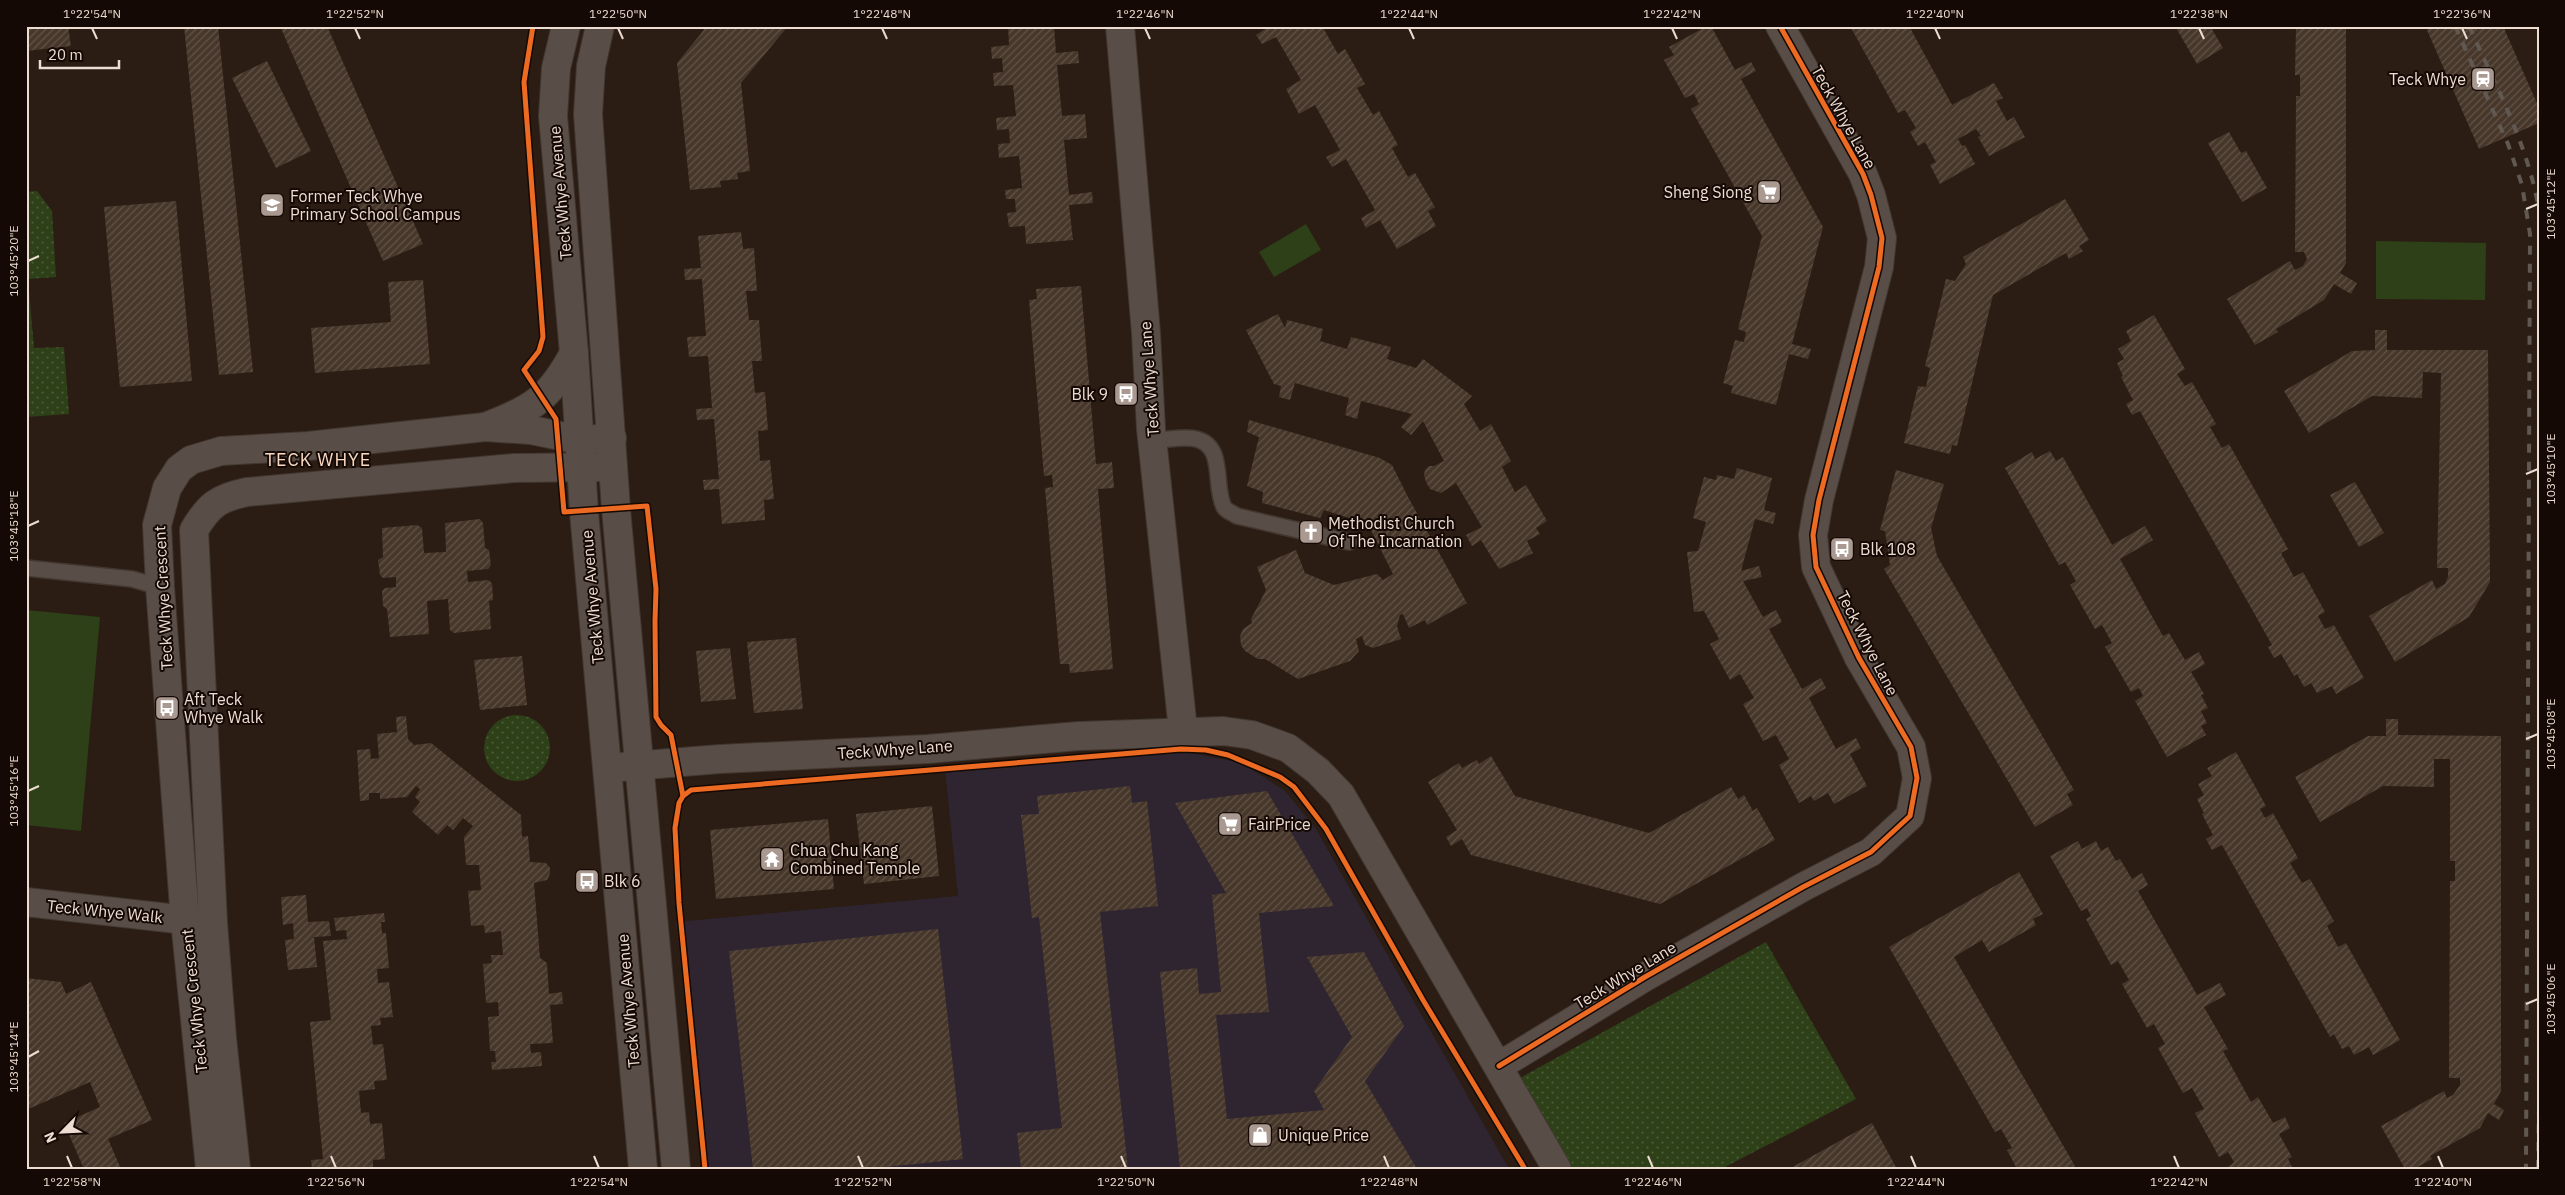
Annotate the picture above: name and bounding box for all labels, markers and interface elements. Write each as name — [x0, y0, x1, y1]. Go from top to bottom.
text: 1°22'54"N — [63, 6, 121, 21]
text: 1°22'52"N — [326, 6, 384, 21]
text: 1°22'50"N — [589, 6, 647, 21]
text: 1°22'48"N — [853, 6, 911, 21]
text: 1°22'46"N — [1116, 6, 1174, 21]
text: 1°22'44"N — [1380, 6, 1438, 21]
text: 1°22'42"N — [1643, 6, 1701, 21]
text: 1°22'40"N — [1906, 6, 1964, 21]
text: 1°22'38"N — [2170, 6, 2228, 21]
text: 1°22'36"N — [2433, 6, 2491, 21]
scale bar — [40, 38, 119, 70]
text: 20 m — [48, 45, 83, 64]
street label: Teck Whye Lane — [1807, 62, 1881, 172]
station icon: Teck Whye — [2470, 66, 2496, 92]
place label: Teck Whye — [2389, 69, 2466, 89]
street label: Teck Whye Avenue — [544, 125, 576, 261]
text: 103°45'12"E — [2543, 169, 2558, 239]
supermarket icon: Sheng Siong — [1756, 179, 1782, 205]
place label: Sheng Siong — [1664, 182, 1753, 202]
place label: Former Teck Whye Primary School Campus — [290, 186, 461, 224]
school or university icon: Former Teck Whye Primary School Campus — [259, 192, 285, 218]
text: 103°45'20"E — [6, 226, 21, 296]
street label: Teck Whye Lane — [1135, 321, 1163, 437]
bus stop icon: Blk 9 — [1113, 381, 1139, 407]
place label: Blk 9 — [1071, 384, 1108, 404]
text: 103°45'10"E — [2543, 434, 2558, 504]
district label: TECK WHYE — [265, 448, 371, 471]
text: 103°45'18"E — [6, 491, 21, 561]
place label: Methodist Church Of The Incarnation — [1328, 513, 1462, 551]
church icon: Methodist Church Of The Incarnation — [1298, 519, 1324, 545]
street label: Teck Whye Crescent — [149, 525, 177, 671]
street label: Teck Whye Avenue — [576, 529, 608, 665]
bus stop icon: Blk 108 — [1829, 536, 1855, 562]
place label: Blk 108 — [1860, 539, 1916, 559]
street label: Teck Whye Lane — [1833, 587, 1903, 699]
place label: Aft Teck Whye Walk — [184, 689, 264, 727]
bus stop icon: Aft Teck Whye Walk — [154, 695, 180, 721]
text: 103°45'08"E — [2543, 699, 2558, 769]
street label: Teck Whye Lane — [837, 735, 953, 763]
text: 103°45'16"E — [6, 756, 21, 826]
supermarket icon: FairPrice — [1217, 811, 1243, 837]
place label: FairPrice — [1248, 814, 1311, 834]
place label: Chua Chu Kang Combined Temple — [790, 840, 921, 878]
temple icon: Chua Chu Kang Combined Temple — [759, 846, 785, 872]
bus stop icon: Blk 6 — [574, 868, 600, 894]
place label: Blk 6 — [604, 871, 641, 891]
street label: Teck Whye Walk — [46, 895, 164, 927]
street label: Teck Whye Crescent — [176, 928, 212, 1074]
street label: Teck Whye Avenue — [612, 933, 644, 1069]
street label: Teck Whye Lane — [1570, 937, 1680, 1013]
text: 103°45'06"E — [2543, 964, 2558, 1034]
text: 103°45'14"E — [6, 1022, 21, 1092]
north arrow — [38, 1108, 88, 1158]
shop icon: Unique Price — [1247, 1122, 1273, 1148]
place label: Unique Price — [1278, 1125, 1369, 1145]
text: N — [40, 1129, 60, 1146]
text: 1°22'58"N — [43, 1174, 101, 1189]
text: 1°22'56"N — [307, 1174, 365, 1189]
text: 1°22'54"N — [570, 1174, 628, 1189]
text: 1°22'52"N — [834, 1174, 892, 1189]
text: 1°22'50"N — [1097, 1174, 1155, 1189]
text: 1°22'48"N — [1360, 1174, 1418, 1189]
text: 1°22'46"N — [1624, 1174, 1682, 1189]
text: 1°22'44"N — [1887, 1174, 1945, 1189]
text: 1°22'42"N — [2150, 1174, 2208, 1189]
text: 1°22'40"N — [2414, 1174, 2472, 1189]

